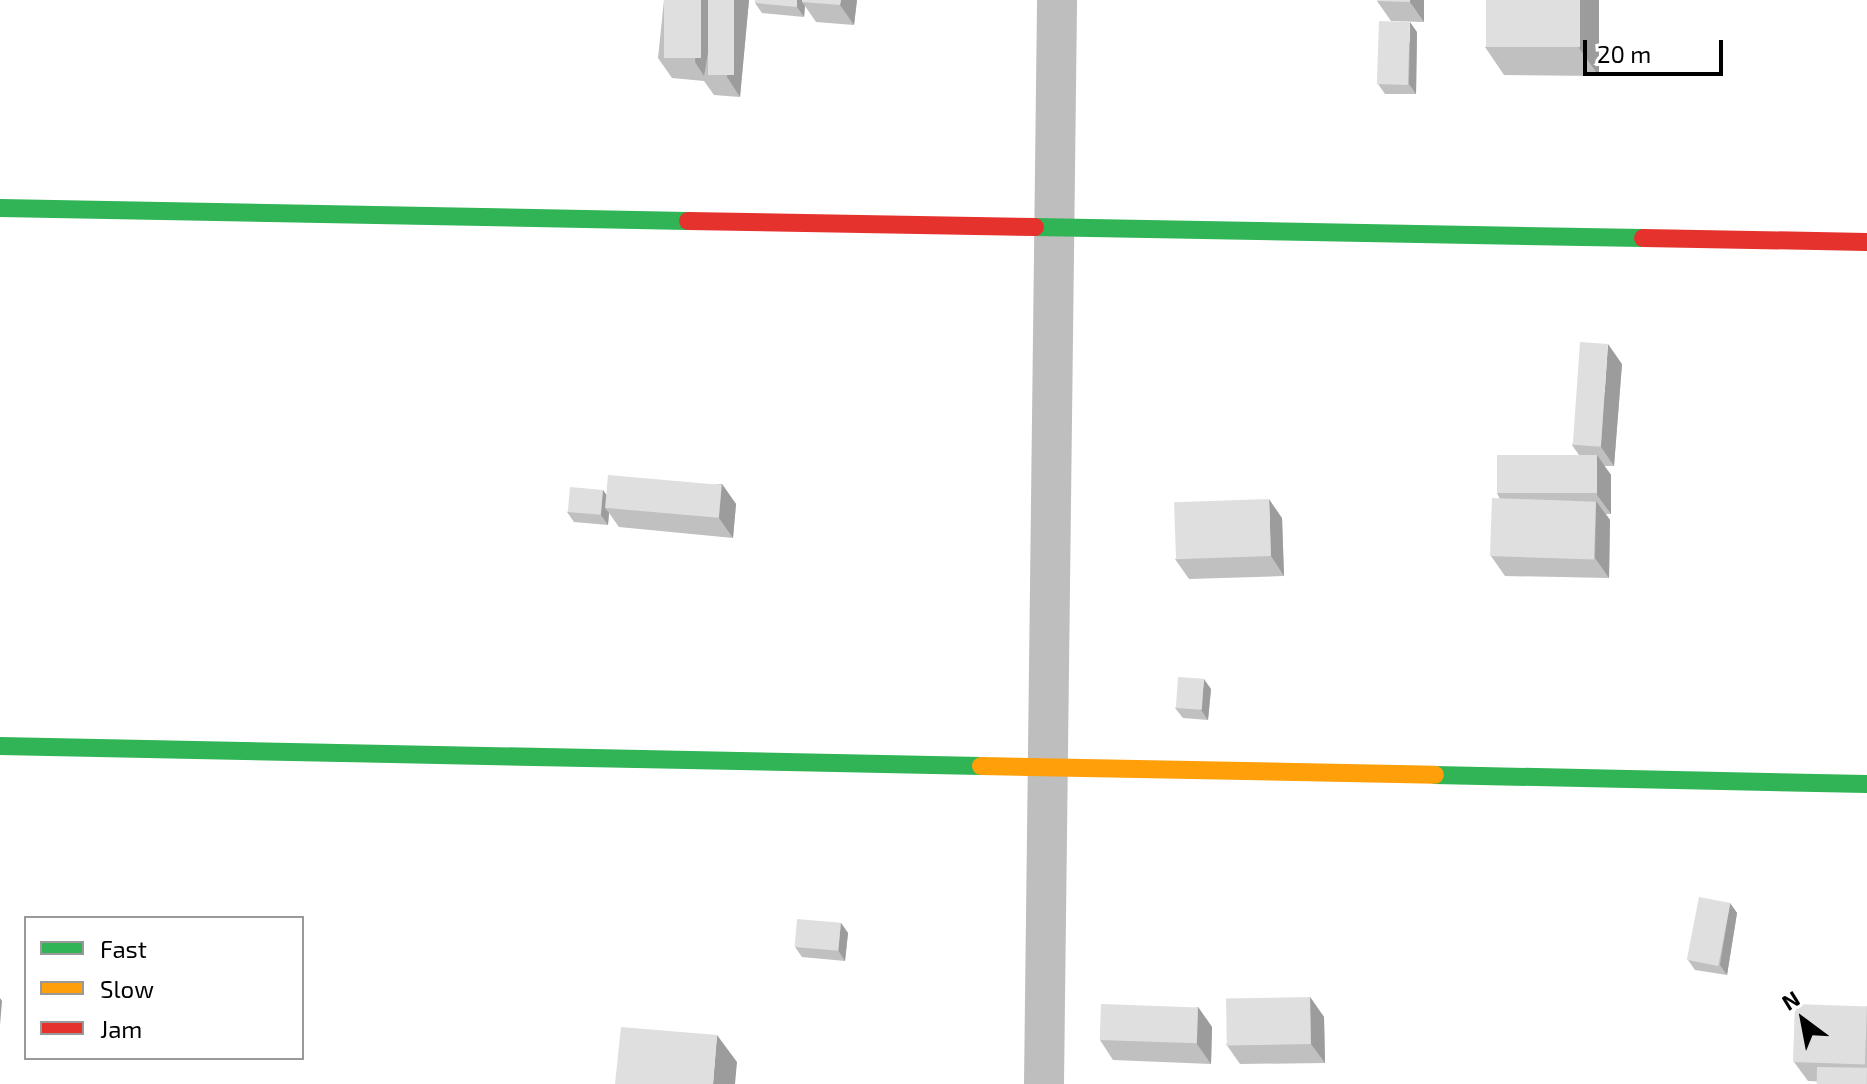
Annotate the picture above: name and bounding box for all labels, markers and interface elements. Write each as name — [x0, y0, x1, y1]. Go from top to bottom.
scale bar — [1587, 24, 1727, 74]
text: 20 m — [1597, 39, 1651, 68]
legend — [24, 916, 304, 1060]
text: Fast — [100, 934, 147, 963]
text: Slow — [100, 974, 154, 1003]
north arrow — [1763, 980, 1843, 1060]
text: N — [1777, 984, 1804, 1015]
text: Jam — [100, 1014, 142, 1043]

